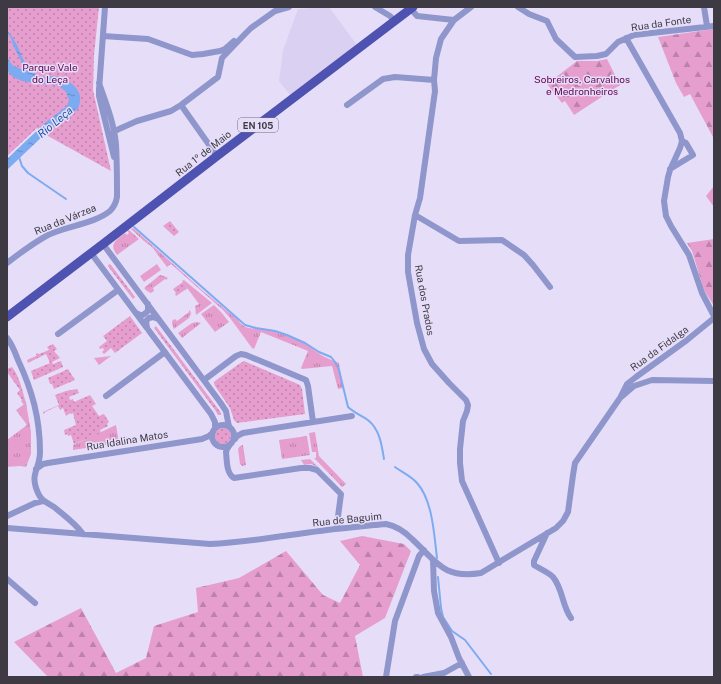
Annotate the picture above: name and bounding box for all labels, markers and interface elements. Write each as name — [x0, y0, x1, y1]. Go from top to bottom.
street label: Rua da Fonte — [630, 13, 692, 33]
park label: Parque Vale do Leça — [22, 61, 78, 85]
park label: Sobreiros, Carvalhos e Medronheiros — [534, 73, 630, 97]
water label: Rio Leça — [35, 104, 76, 141]
road number: EN 105 — [238, 118, 278, 132]
street label: Rua 1º de Maio — [173, 127, 234, 178]
street label: Rua da Várzea — [32, 201, 98, 237]
street label: Rua dos Prados — [413, 264, 437, 336]
street label: Rua da Fidalga — [628, 323, 690, 373]
street label: Rua Idalina Matos — [85, 428, 169, 452]
street label: Rua de Baguim — [312, 509, 382, 529]

